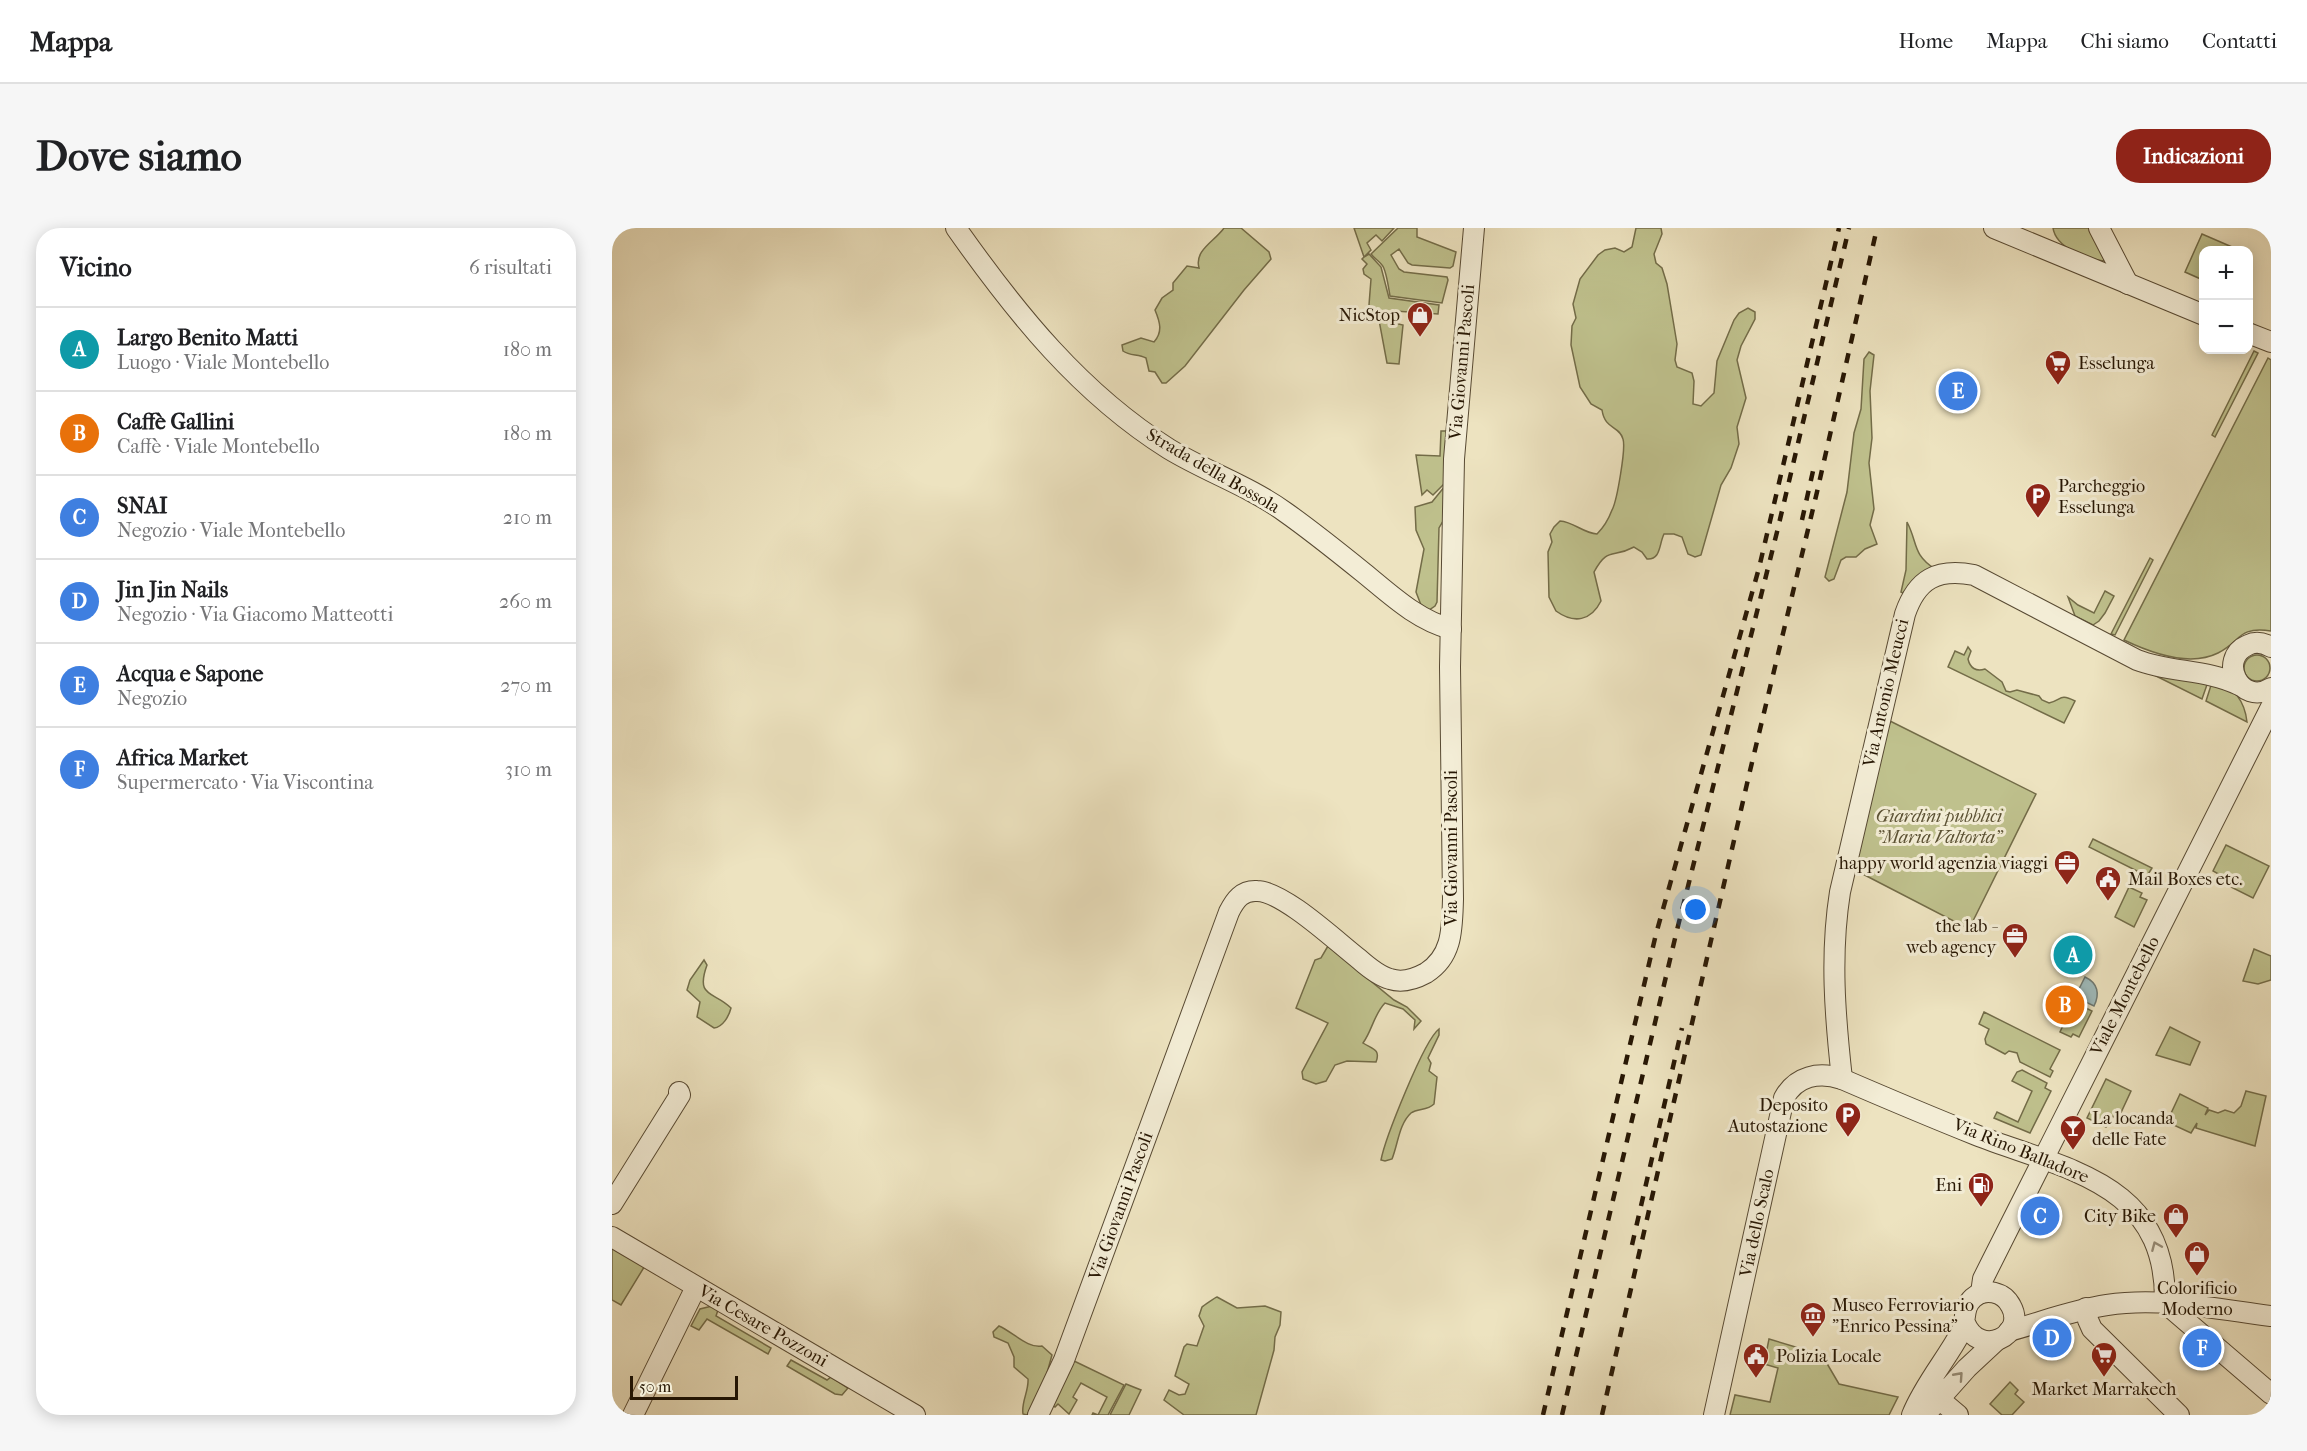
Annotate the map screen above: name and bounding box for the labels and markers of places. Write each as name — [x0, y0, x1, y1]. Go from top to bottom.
shop icon: NicStop — [1405, 300, 1435, 338]
place label: NicStop — [1339, 305, 1400, 326]
supermarket icon: Esselunga — [2043, 348, 2073, 386]
place label: Esselunga — [2078, 353, 2155, 374]
pin: E — [1938, 368, 1978, 414]
place label: Parcheggio Esselunga — [2058, 476, 2145, 518]
parking icon: Parcheggio Esselunga — [2023, 481, 2053, 519]
office icon: happy world agenzia viaggi — [2052, 848, 2082, 886]
place label: happy world agenzia viaggi — [1839, 853, 2049, 874]
public building icon: Mail Boxes etc. — [2093, 864, 2123, 902]
place label: Mail Boxes etc. — [2128, 869, 2243, 890]
place label: the lab - web agency — [1905, 916, 1998, 958]
office icon: the lab - web agency — [2000, 921, 2030, 959]
pin: A — [2054, 932, 2092, 978]
pin: B — [2046, 982, 2084, 1028]
place label: Deposito Autostazione — [1727, 1095, 1828, 1137]
parking icon: Deposito Autostazione — [1833, 1100, 1863, 1138]
place label: La locanda delle Fate — [2092, 1108, 2174, 1150]
bar icon: La locanda delle Fate — [2058, 1113, 2088, 1151]
fuel station icon: Eni — [1966, 1170, 1996, 1208]
place label: Eni — [1935, 1175, 1963, 1196]
pin: C — [2020, 1194, 2060, 1238]
shop icon: City Bike — [2161, 1201, 2191, 1239]
place label: City Bike — [2084, 1206, 2156, 1227]
shop icon: Colorificio Moderno — [2182, 1239, 2212, 1277]
place label: Colorificio Moderno — [2157, 1278, 2237, 1320]
place label: Museo Ferroviario "Enrico Pessina" — [1832, 1295, 1974, 1337]
museum icon: Museo Ferroviario "Enrico Pessina" — [1798, 1300, 1828, 1338]
pin: D — [2032, 1316, 2072, 1360]
pin: F — [2182, 1326, 2222, 1370]
supermarket icon: Market Marrakech — [2089, 1340, 2119, 1378]
public building icon: Polizia Locale — [1741, 1341, 1771, 1379]
place label: Polizia Locale — [1776, 1346, 1881, 1367]
place label: Market Marrakech — [2032, 1379, 2176, 1400]

